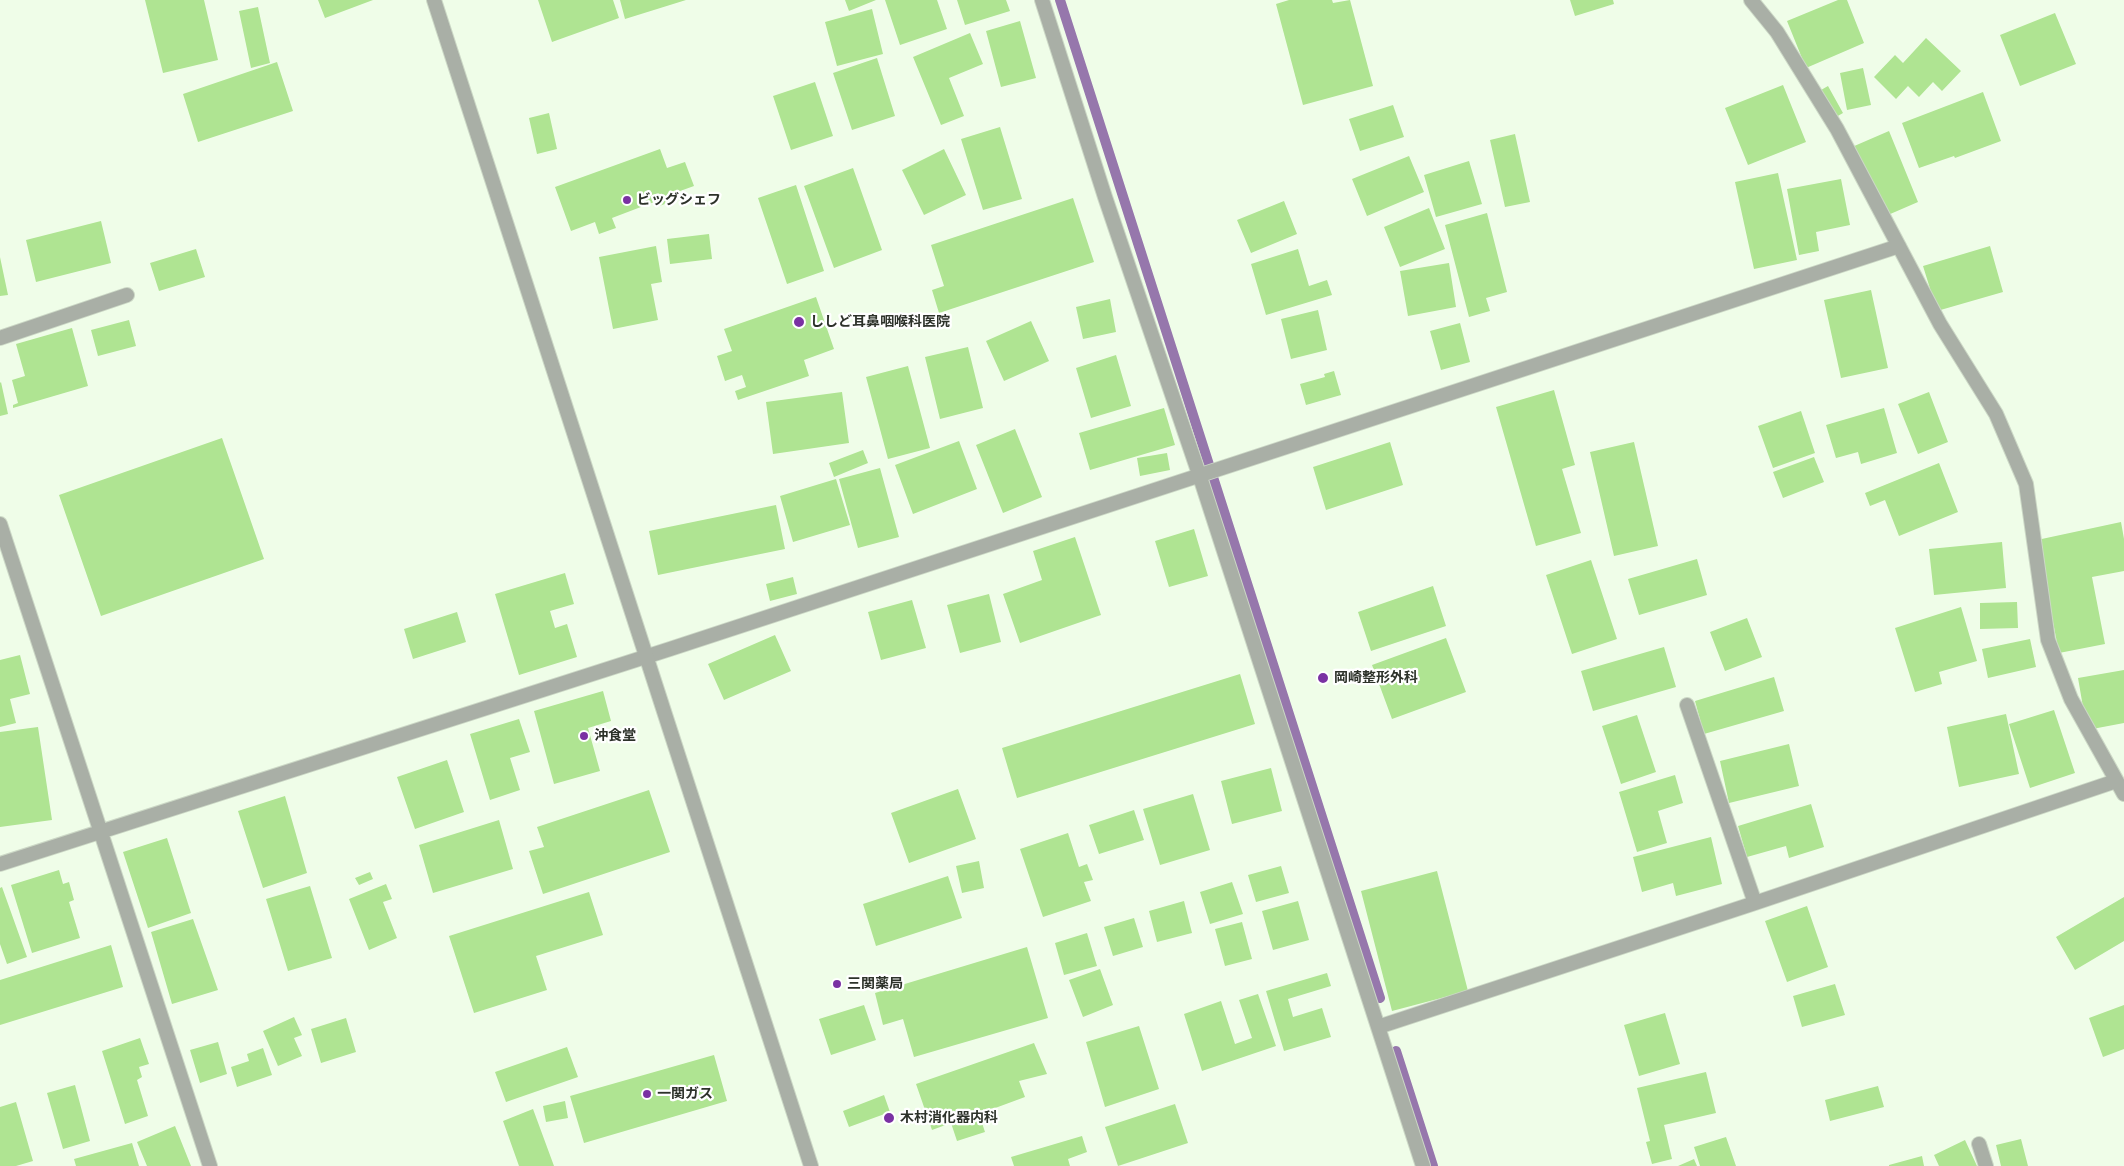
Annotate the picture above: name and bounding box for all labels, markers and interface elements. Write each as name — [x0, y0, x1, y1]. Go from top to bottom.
place label: ビッグシェフ — [637, 192, 721, 208]
marker: ビッグシェフ — [621, 194, 633, 206]
place label: ししど耳鼻咽喉科医院 — [810, 314, 950, 330]
marker: ししど耳鼻咽喉科医院 — [792, 315, 806, 329]
place label: 岡崎整形外科 — [1334, 670, 1418, 686]
marker: 岡崎整形外科 — [1316, 671, 1330, 685]
place label: 沖食堂 — [594, 728, 636, 744]
marker: 沖食堂 — [578, 730, 590, 742]
place label: 三関薬局 — [847, 976, 903, 992]
marker: 三関薬局 — [831, 978, 843, 990]
place label: 一関ガス — [657, 1086, 713, 1102]
marker: 一関ガス — [641, 1088, 653, 1100]
place label: 木村消化器内科 — [900, 1110, 998, 1126]
marker: 木村消化器内科 — [882, 1111, 896, 1125]

